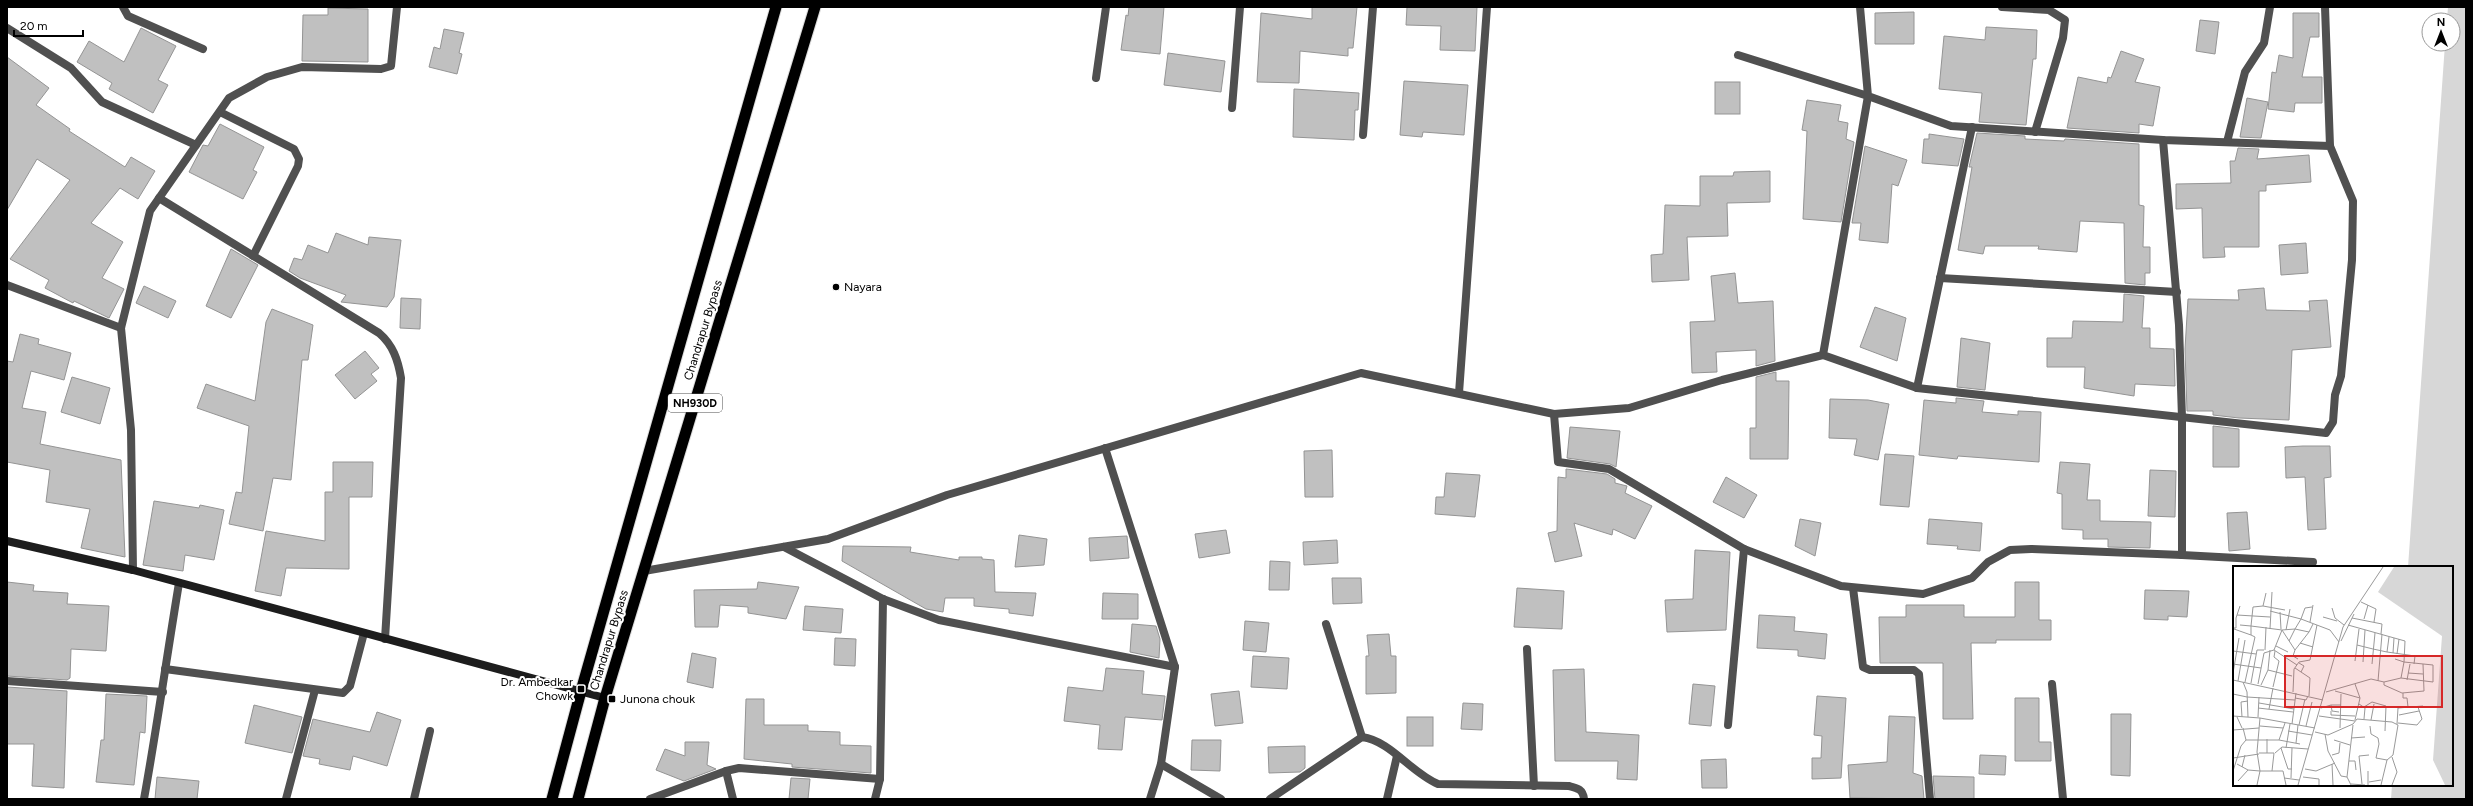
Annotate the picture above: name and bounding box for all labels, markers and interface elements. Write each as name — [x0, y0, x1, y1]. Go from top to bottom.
scale bar — [14, 12, 83, 38]
north arrow — [2421, 12, 2461, 52]
text: N — [2437, 16, 2445, 29]
text: 20 m — [20, 19, 48, 33]
street label: Chandrapur Bypass — [681, 278, 725, 382]
place label: Nayara — [844, 280, 882, 294]
marker: Nayara — [831, 282, 841, 292]
road number: NH930D — [668, 394, 722, 412]
inset map — [2233, 566, 2453, 786]
street label: Chandrapur Bypass — [587, 588, 631, 692]
place label: Dr. Ambedkar Chowk — [500, 675, 573, 703]
marker: Dr. Ambedkar Chowk — [576, 684, 586, 694]
place label: Junona chouk — [620, 692, 695, 706]
marker: Junona chouk — [607, 694, 617, 704]

